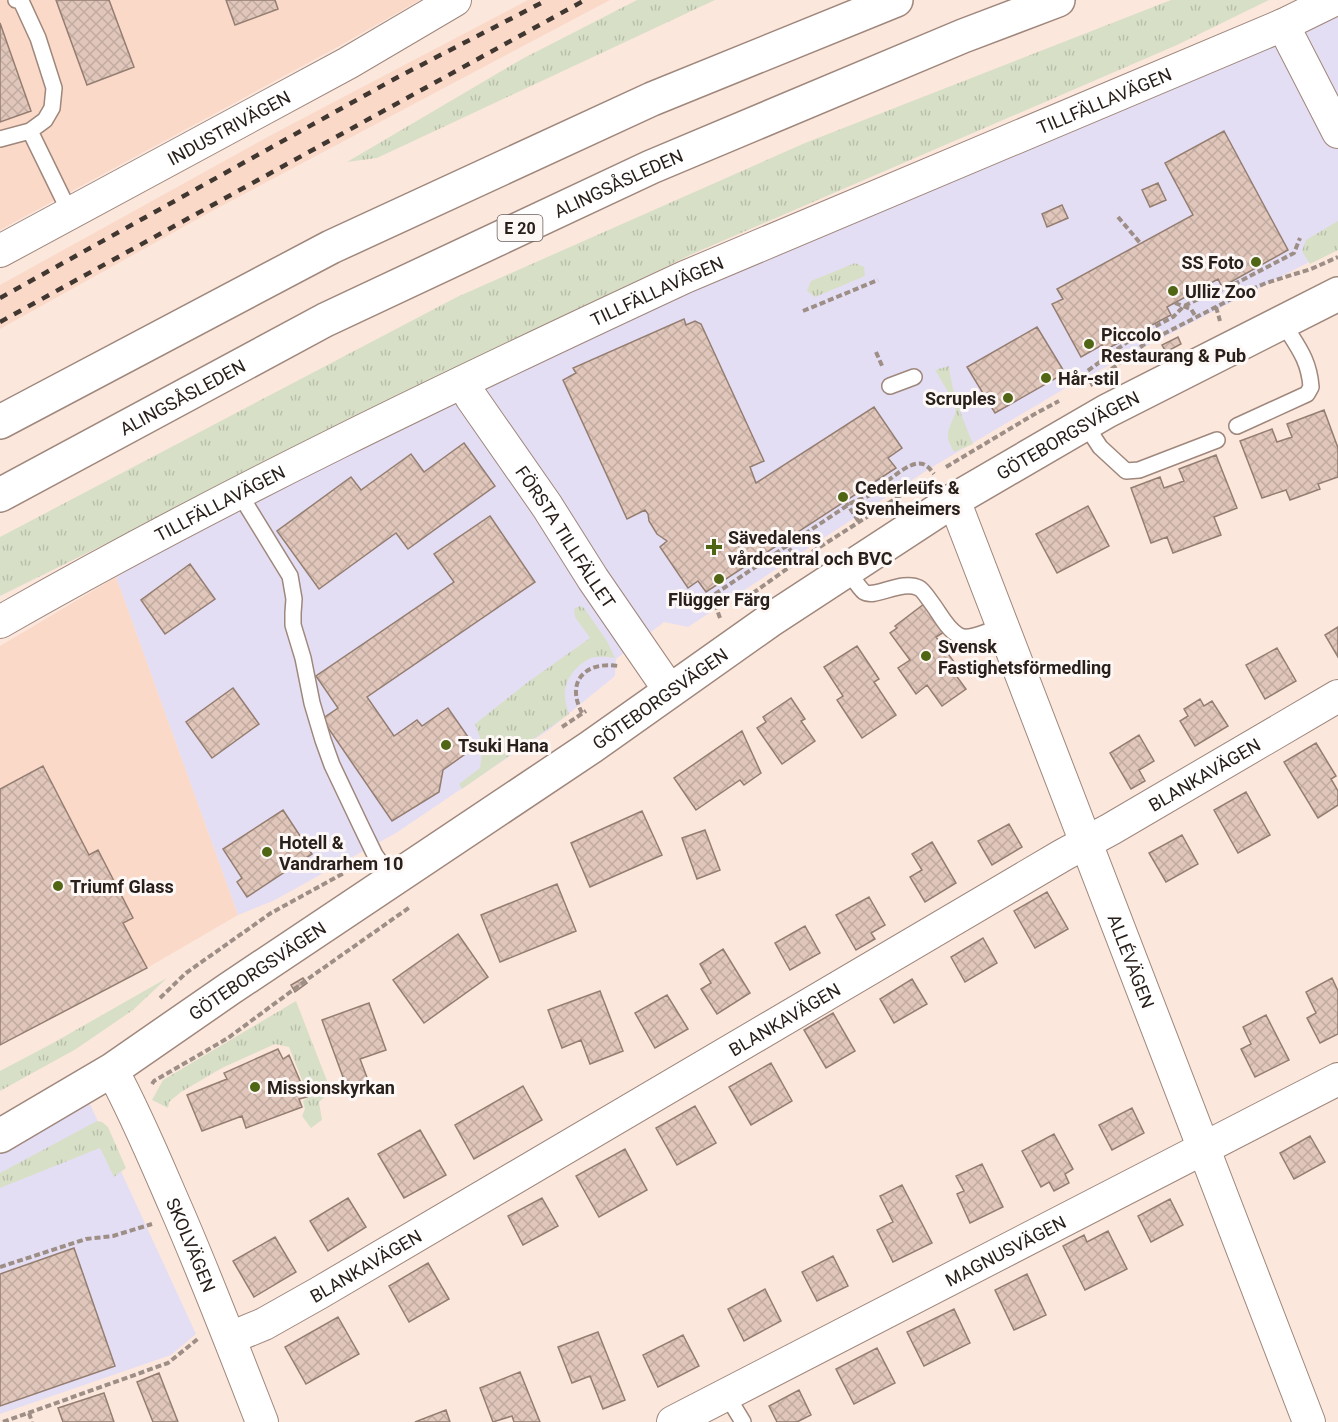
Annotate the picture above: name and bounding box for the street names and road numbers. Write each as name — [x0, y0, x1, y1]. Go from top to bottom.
street label: TILLFÄLLAVÄGEN — [1034, 63, 1174, 138]
street label: INDUSTRIVÄGEN — [164, 86, 294, 169]
street label: ALINGSÅSLEDEN — [551, 144, 686, 222]
road number: E 20 — [498, 215, 542, 241]
street label: TILLFÄLLAVÄGEN — [587, 252, 727, 330]
street label: ALINGSÅSLEDEN — [116, 355, 249, 439]
street label: GÖTEBORGSVÄGEN — [993, 386, 1143, 484]
street label: TILLFÄLLAVÄGEN — [151, 461, 288, 545]
street label: FÖRSTA TILLFÄLLET — [512, 462, 620, 612]
street label: GÖTEBORGSVÄGEN — [588, 643, 731, 753]
street label: BLANKAVÄGEN — [1145, 733, 1264, 815]
street label: ALLÉVÄGEN — [1104, 911, 1159, 1011]
street label: GÖTEBORGSVÄGEN — [185, 917, 330, 1024]
street label: BLANKAVÄGEN — [725, 978, 844, 1060]
street label: SKOLVÄGEN — [162, 1194, 220, 1295]
street label: MAGNUSVÄGEN — [942, 1211, 1069, 1290]
street label: BLANKAVÄGEN — [306, 1225, 425, 1306]

